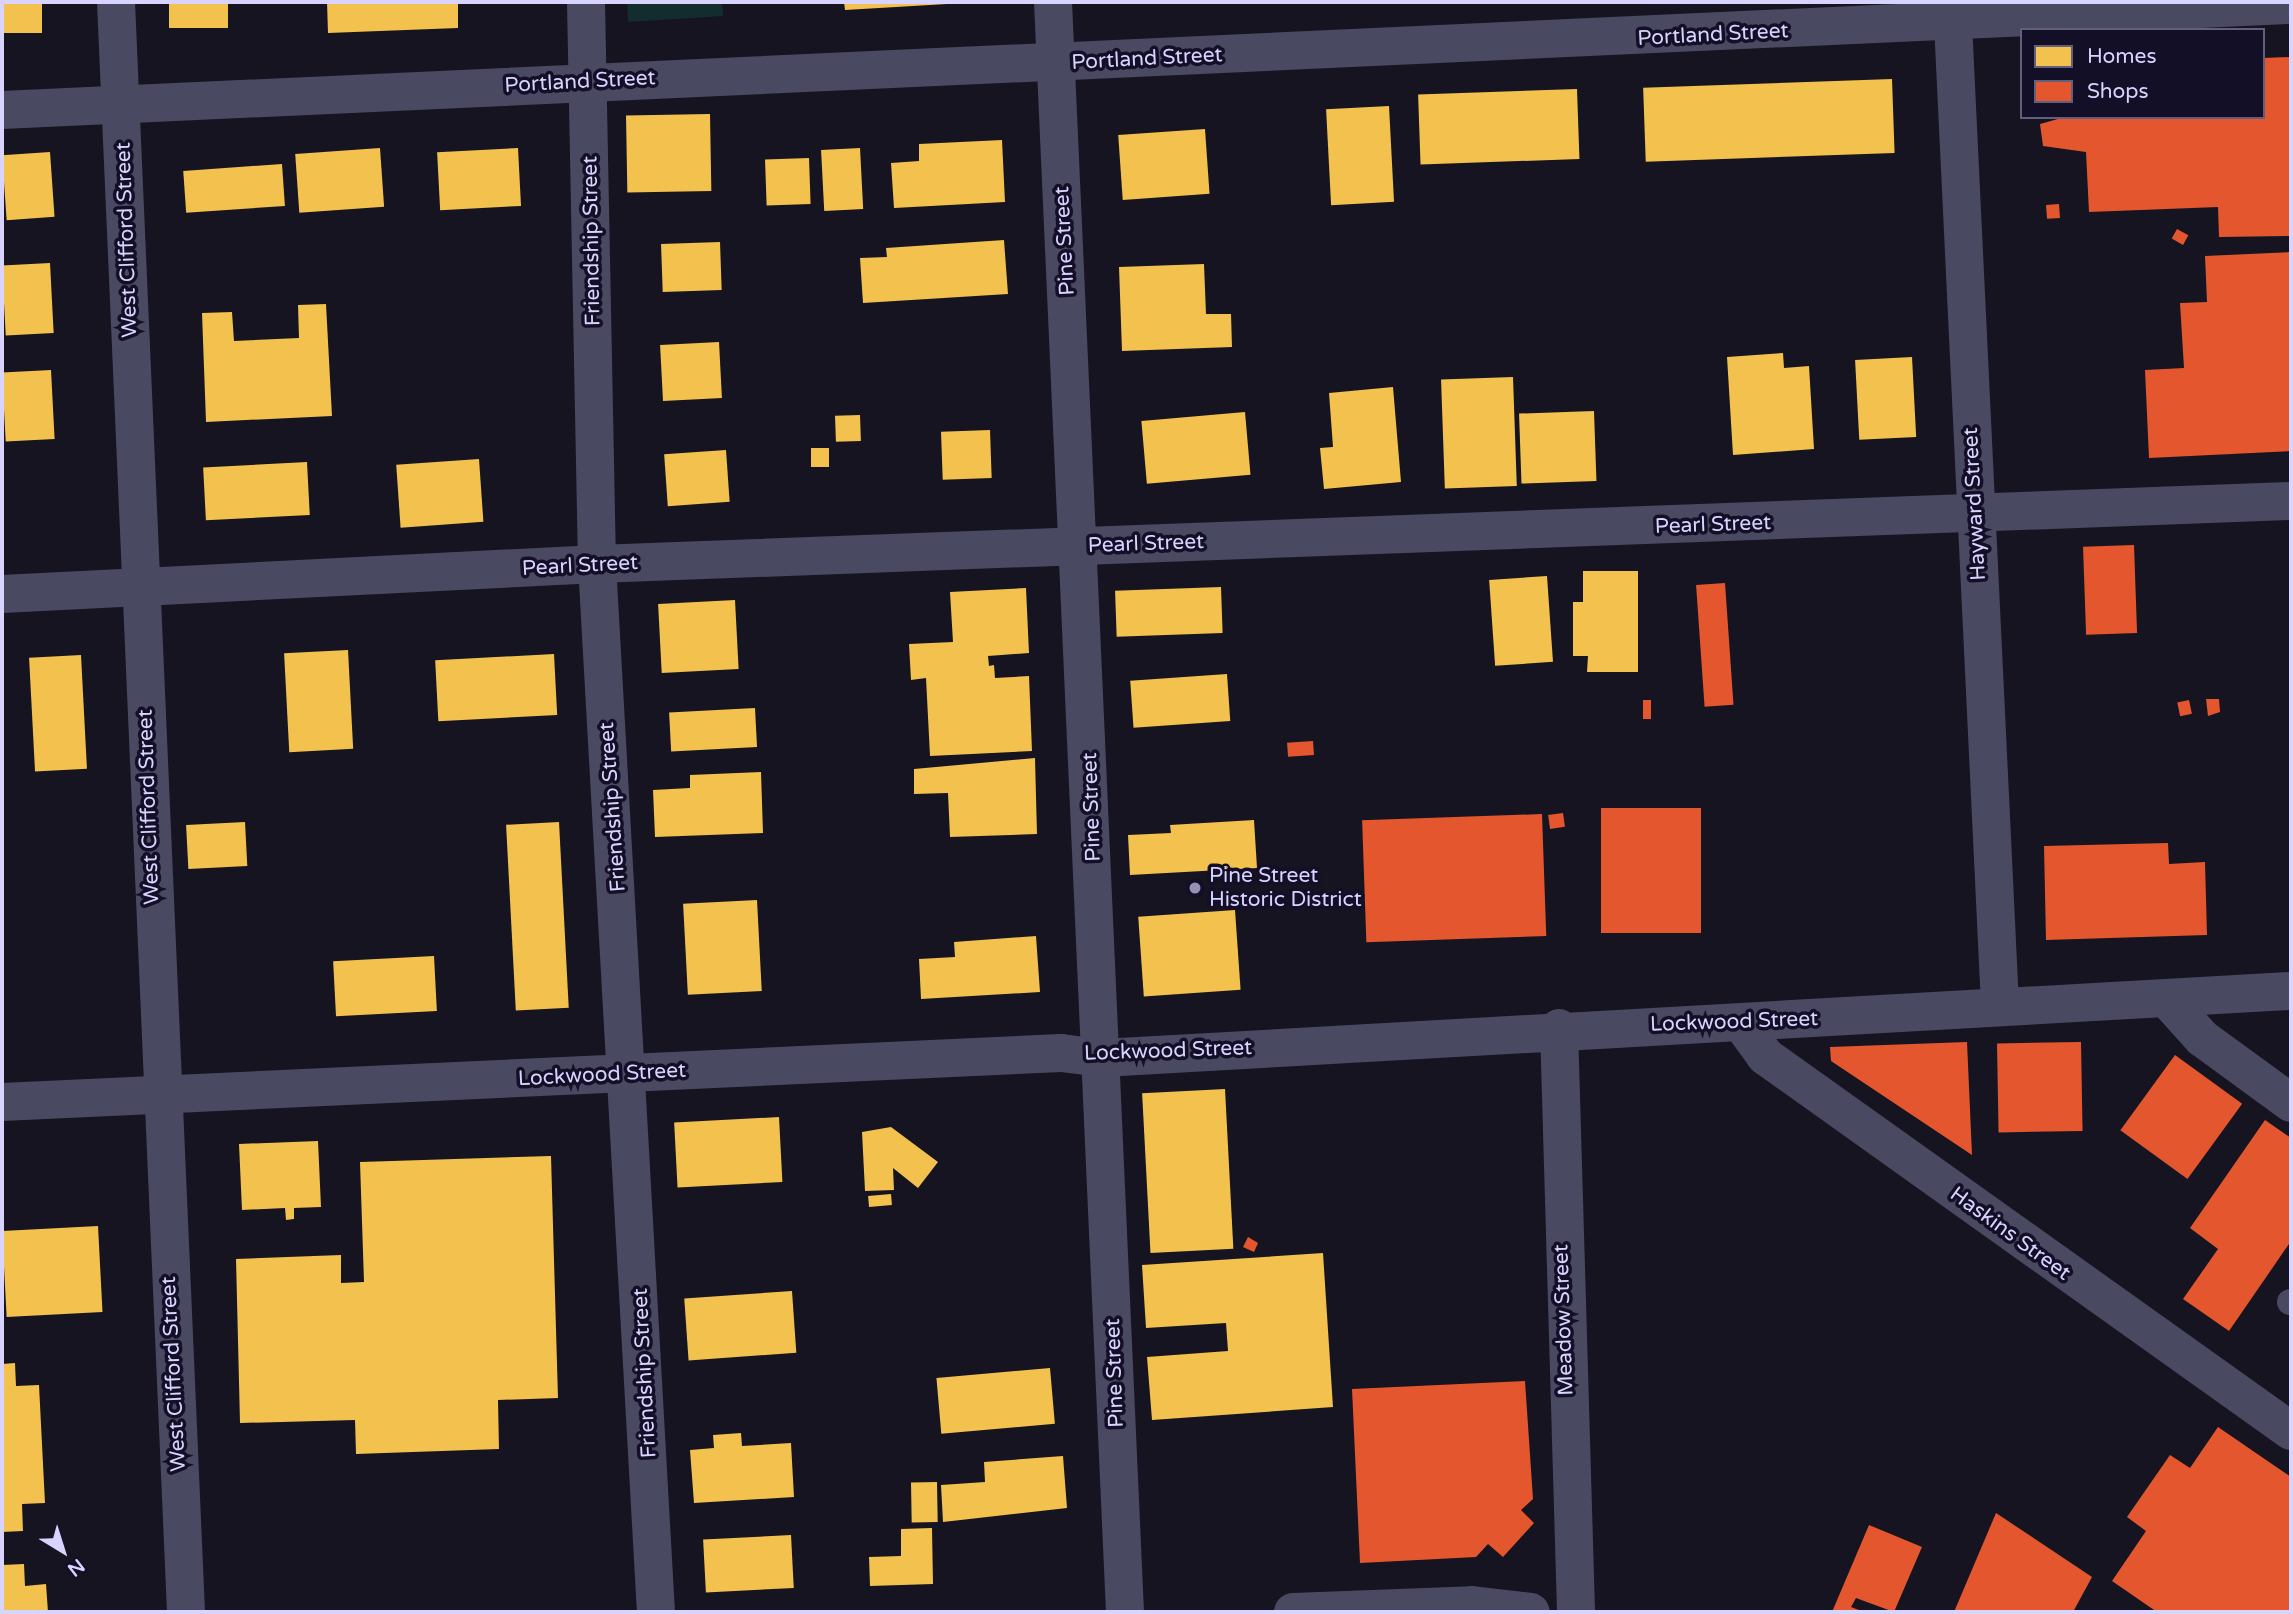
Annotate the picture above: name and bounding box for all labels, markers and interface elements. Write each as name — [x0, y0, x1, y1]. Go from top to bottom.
street label: Portland Street — [1637, 18, 1789, 52]
legend — [2020, 28, 2265, 119]
street label: Portland Street — [1071, 42, 1223, 76]
text: Homes — [2087, 44, 2157, 69]
street label: Portland Street — [504, 65, 656, 99]
text: Shops — [2087, 79, 2149, 104]
street label: West Clifford Street — [111, 142, 143, 338]
street label: Friendship Street — [578, 156, 606, 326]
street label: Pine Street — [1050, 186, 1080, 296]
street label: Hayward Street — [1958, 427, 1992, 581]
street label: Pearl Street — [1654, 510, 1772, 540]
street label: Pearl Street — [1087, 529, 1205, 559]
street label: Pearl Street — [521, 550, 639, 582]
street label: West Clifford Street — [133, 709, 165, 905]
street label: Friendship Street — [594, 721, 632, 893]
street label: Pine Street — [1077, 752, 1107, 862]
place label: Pine Street Historic District — [1209, 863, 1362, 913]
marker: Pine Street Historic District — [1187, 880, 1203, 896]
street label: Lockwood Street — [1649, 1006, 1819, 1038]
street label: Lockwood Street — [1083, 1035, 1253, 1067]
street label: Lockwood Street — [517, 1058, 687, 1092]
street label: Haskins Street — [1945, 1182, 2075, 1286]
street label: Meadow Street — [1549, 1244, 1579, 1396]
street label: West Clifford Street — [156, 1276, 192, 1472]
street label: Friendship Street — [628, 1287, 662, 1459]
street label: Pine Street — [1100, 1318, 1130, 1428]
north arrow — [28, 1516, 98, 1586]
text: N — [63, 1554, 89, 1581]

